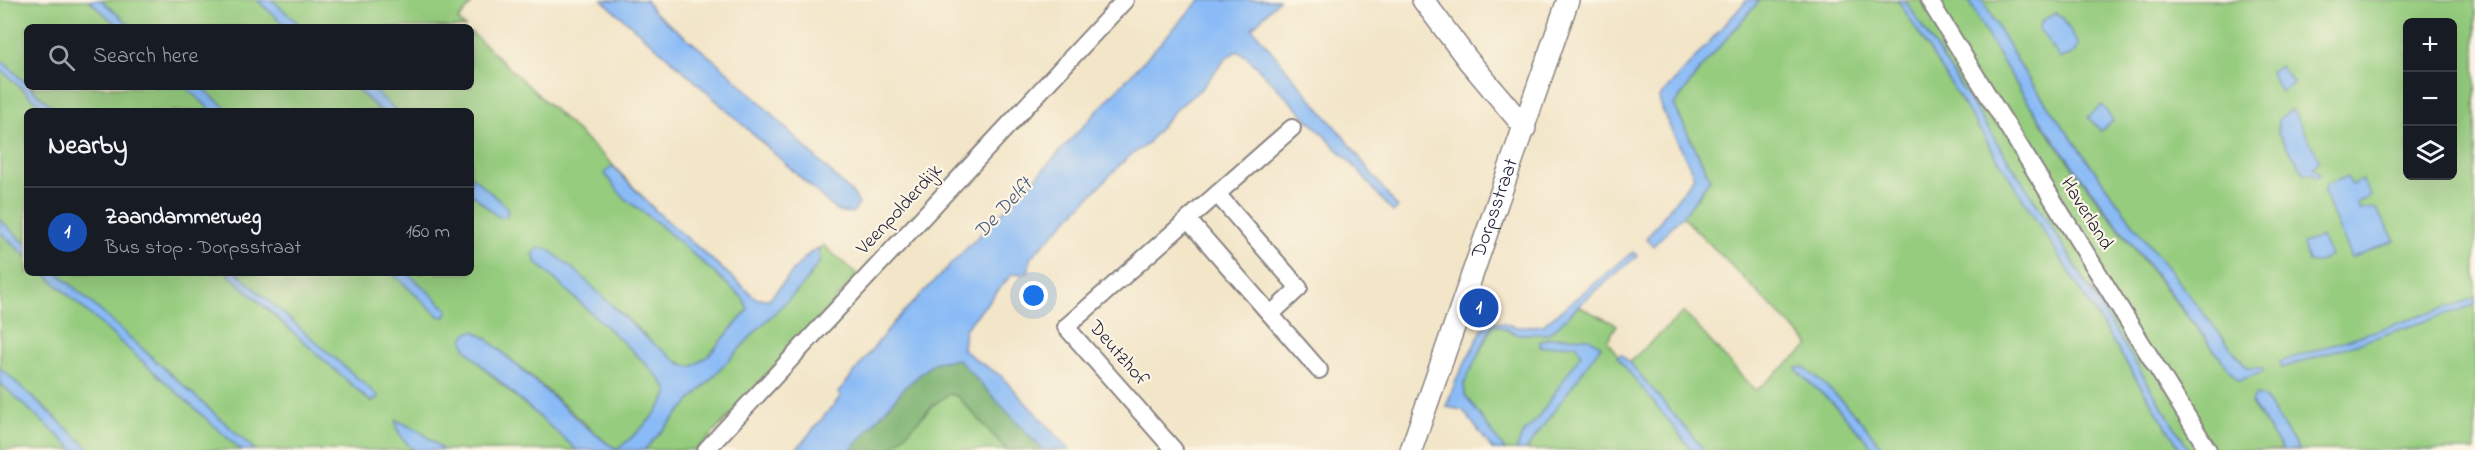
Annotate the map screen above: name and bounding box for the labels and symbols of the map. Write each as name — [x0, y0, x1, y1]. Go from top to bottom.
street label: Dorpsstraat — [1464, 154, 1526, 263]
street label: Veenpolderdijk — [849, 158, 950, 263]
water label: De Delft — [968, 170, 1042, 246]
street label: Haverland — [2052, 172, 2120, 256]
your location — [1019, 281, 1048, 310]
pin: 1 — [1460, 286, 1498, 330]
street label: Deutzhof — [1080, 314, 1155, 394]

